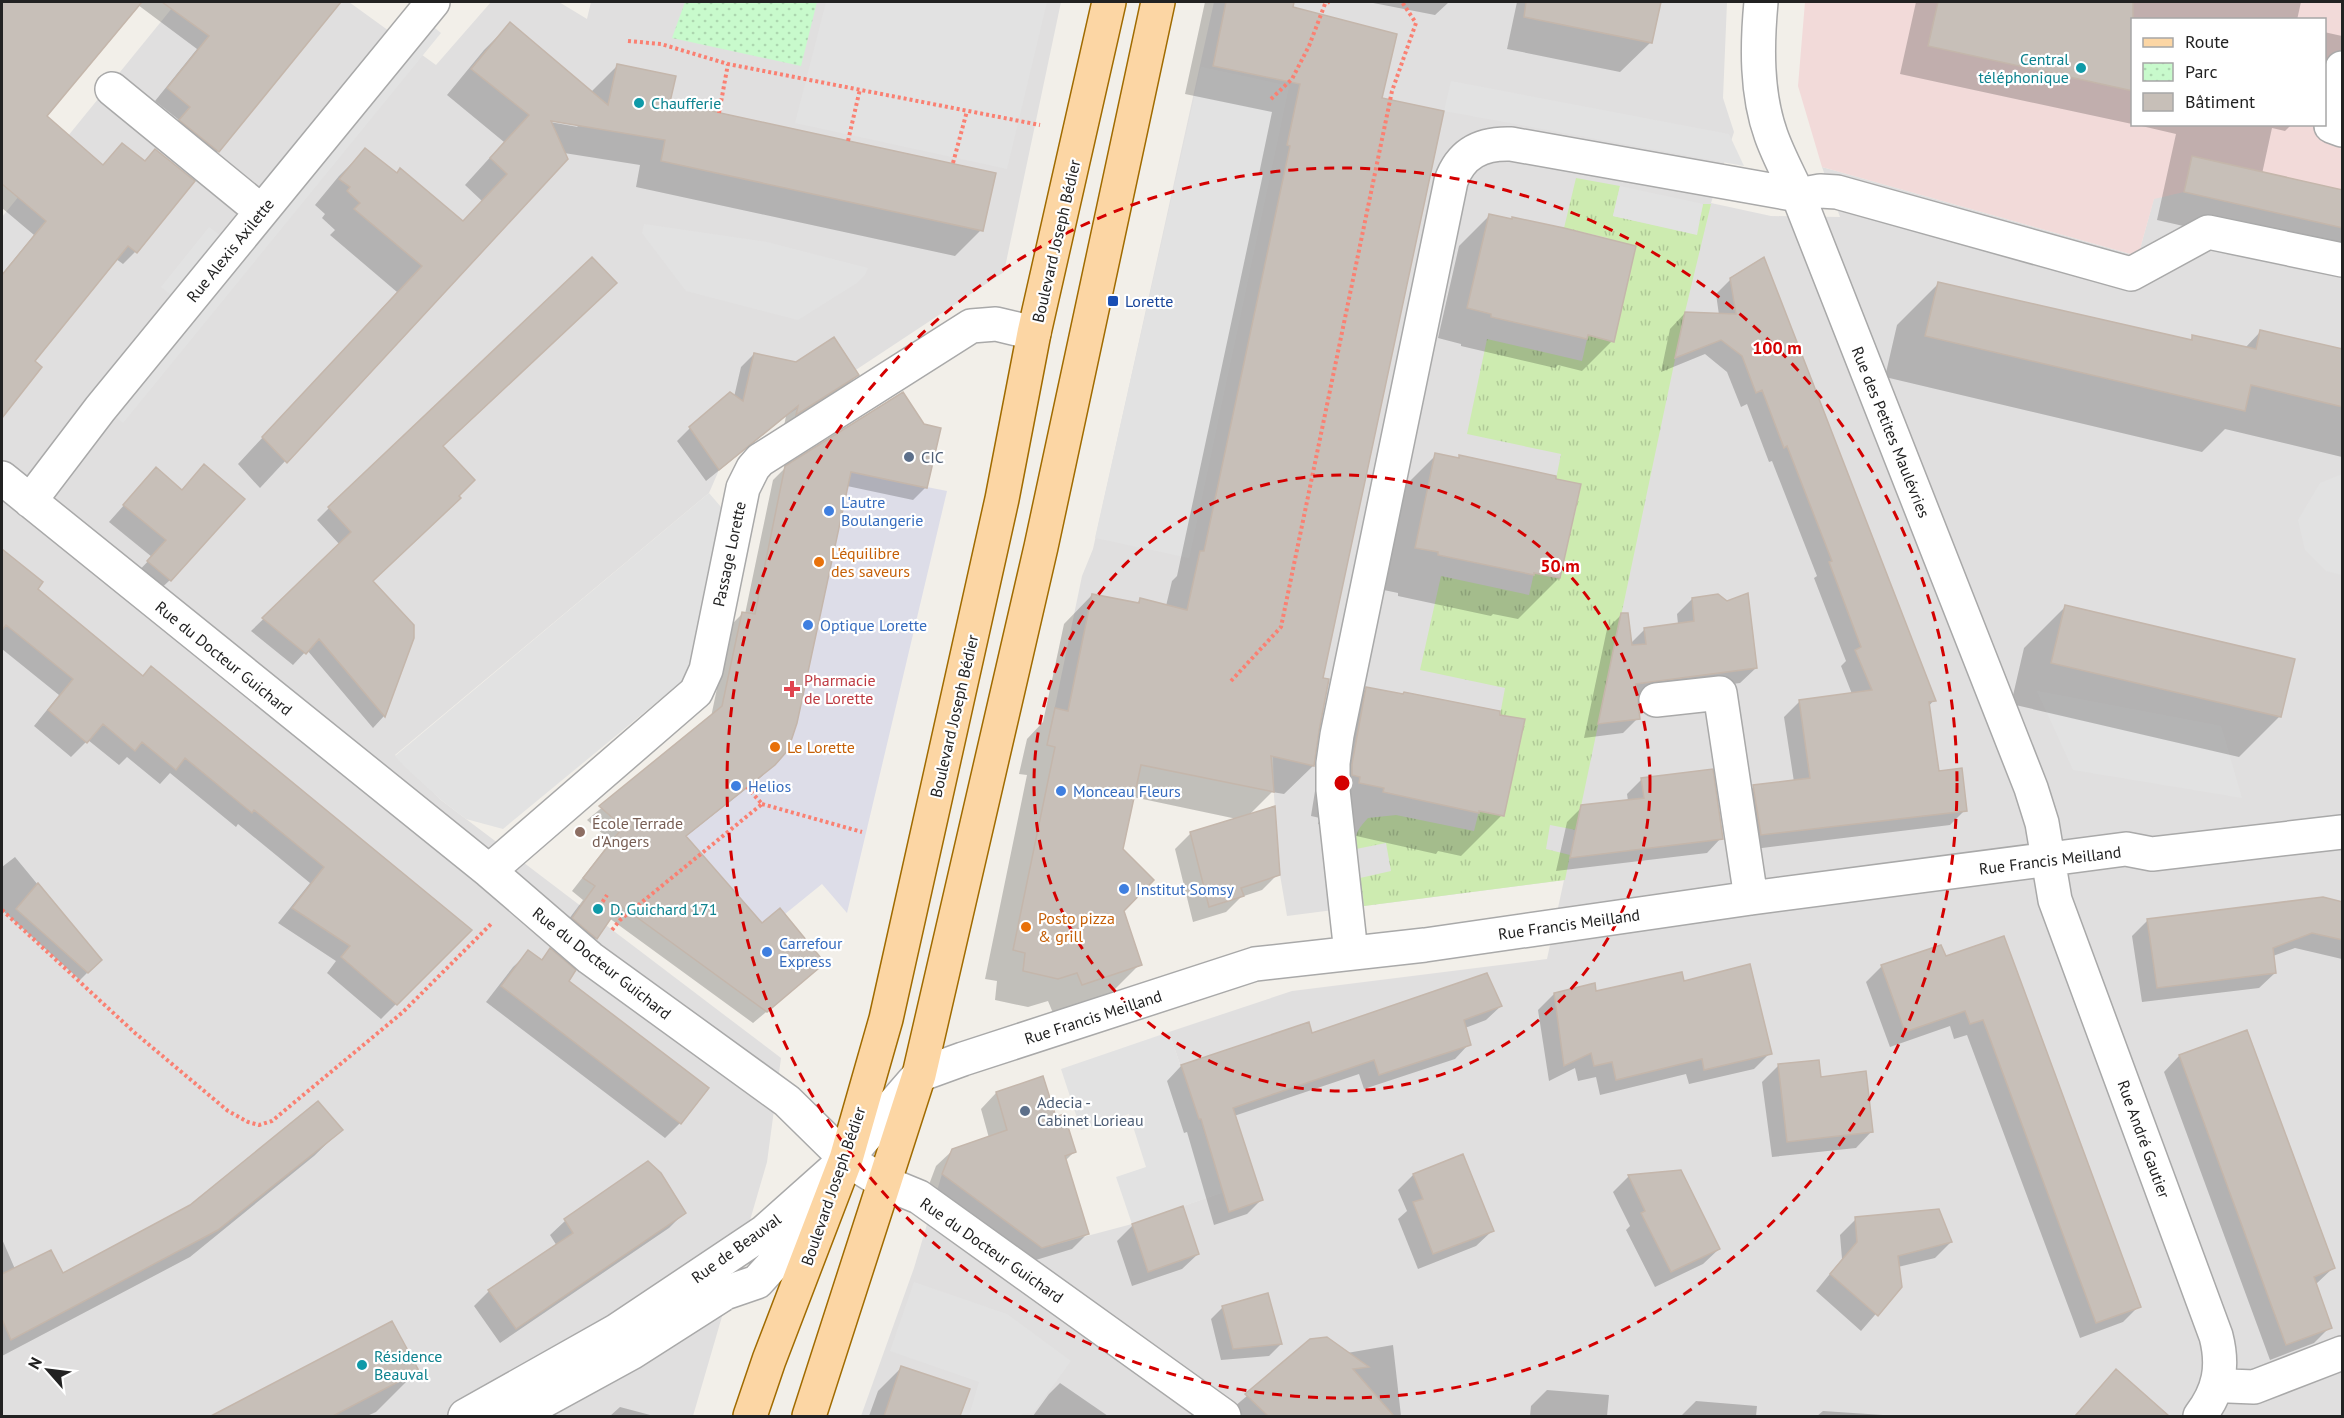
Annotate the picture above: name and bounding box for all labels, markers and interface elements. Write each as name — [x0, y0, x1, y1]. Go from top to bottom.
legend — [2131, 18, 2326, 126]
text: Route — [2185, 30, 2229, 53]
place label: Central téléphonique — [1978, 49, 2069, 87]
text: Parc — [2185, 60, 2218, 83]
marker: Central téléphonique — [2074, 61, 2088, 75]
text: Bâtiment — [2185, 90, 2255, 113]
place label: Chaufferie — [651, 93, 721, 113]
marker: Chaufferie — [632, 96, 646, 110]
street label: Boulevard Joseph Bédier — [1028, 157, 1085, 324]
street label: Rue Alexis Axilette — [182, 194, 278, 306]
place label: Lorette — [1125, 291, 1173, 311]
marker: Lorette — [1106, 294, 1120, 308]
text: 100 m — [1752, 336, 1802, 359]
street label: Rue des Petites Maulévries — [1848, 344, 1935, 521]
place label: CIC — [921, 447, 944, 467]
marker: CIC — [902, 450, 916, 464]
place label: L'autre Boulangerie — [841, 492, 923, 530]
street label: Passage Lorette — [708, 500, 750, 608]
marker: L'autre Boulangerie — [822, 504, 836, 518]
place label: L'équilibre des saveurs — [831, 543, 910, 581]
text: 50 m — [1540, 554, 1580, 577]
marker: L'équilibre des saveurs — [812, 555, 826, 569]
street label: Rue du Docteur Guichard — [151, 597, 297, 719]
place label: Optique Lorette — [820, 615, 927, 635]
marker: Optique Lorette — [801, 618, 815, 632]
street label: Boulevard Joseph Bédier — [926, 632, 983, 799]
place label: Pharmacie de Lorette — [804, 670, 876, 708]
marker: Pharmacie de Lorette — [785, 682, 799, 696]
place label: Le Lorette — [787, 737, 855, 757]
marker: Le Lorette — [768, 740, 782, 754]
centre of rings — [1332, 773, 1352, 793]
place label: Helios — [748, 776, 791, 796]
marker: Helios — [729, 779, 743, 793]
place label: Monceau Fleurs — [1073, 781, 1181, 801]
marker: Monceau Fleurs — [1054, 784, 1068, 798]
place label: École Terrade d'Angers — [592, 813, 683, 851]
marker: École Terrade d'Angers — [573, 825, 587, 839]
street label: Rue Francis Meilland — [1978, 841, 2122, 879]
place label: Institut Somsy — [1136, 879, 1234, 899]
marker: Institut Somsy — [1117, 882, 1131, 896]
place label: D. Guichard 171 — [610, 899, 718, 919]
marker: D. Guichard 171 — [591, 902, 605, 916]
street label: Rue du Docteur Guichard — [529, 903, 675, 1023]
street label: Rue Francis Meilland — [1497, 904, 1641, 944]
place label: Posto pizza & grill — [1038, 908, 1115, 946]
marker: Posto pizza & grill — [1019, 920, 1033, 934]
place label: Carrefour Express — [779, 933, 843, 971]
marker: Carrefour Express — [760, 945, 774, 959]
street label: Rue Francis Meilland — [1022, 985, 1164, 1049]
street label: Rue André Gautier — [2113, 1077, 2175, 1201]
place label: Adecia - Cabinet Lorieau — [1037, 1092, 1144, 1130]
street label: Boulevard Joseph Bédier — [796, 1103, 870, 1268]
marker: Adecia - Cabinet Lorieau — [1018, 1104, 1032, 1118]
street label: Rue du Docteur Guichard — [916, 1193, 1068, 1307]
street label: Rue de Beauval — [687, 1209, 785, 1287]
north arrow — [18, 1340, 78, 1400]
place label: Résidence Beauval — [374, 1346, 442, 1384]
text: N — [23, 1354, 46, 1372]
marker: Résidence Beauval — [355, 1358, 369, 1372]

